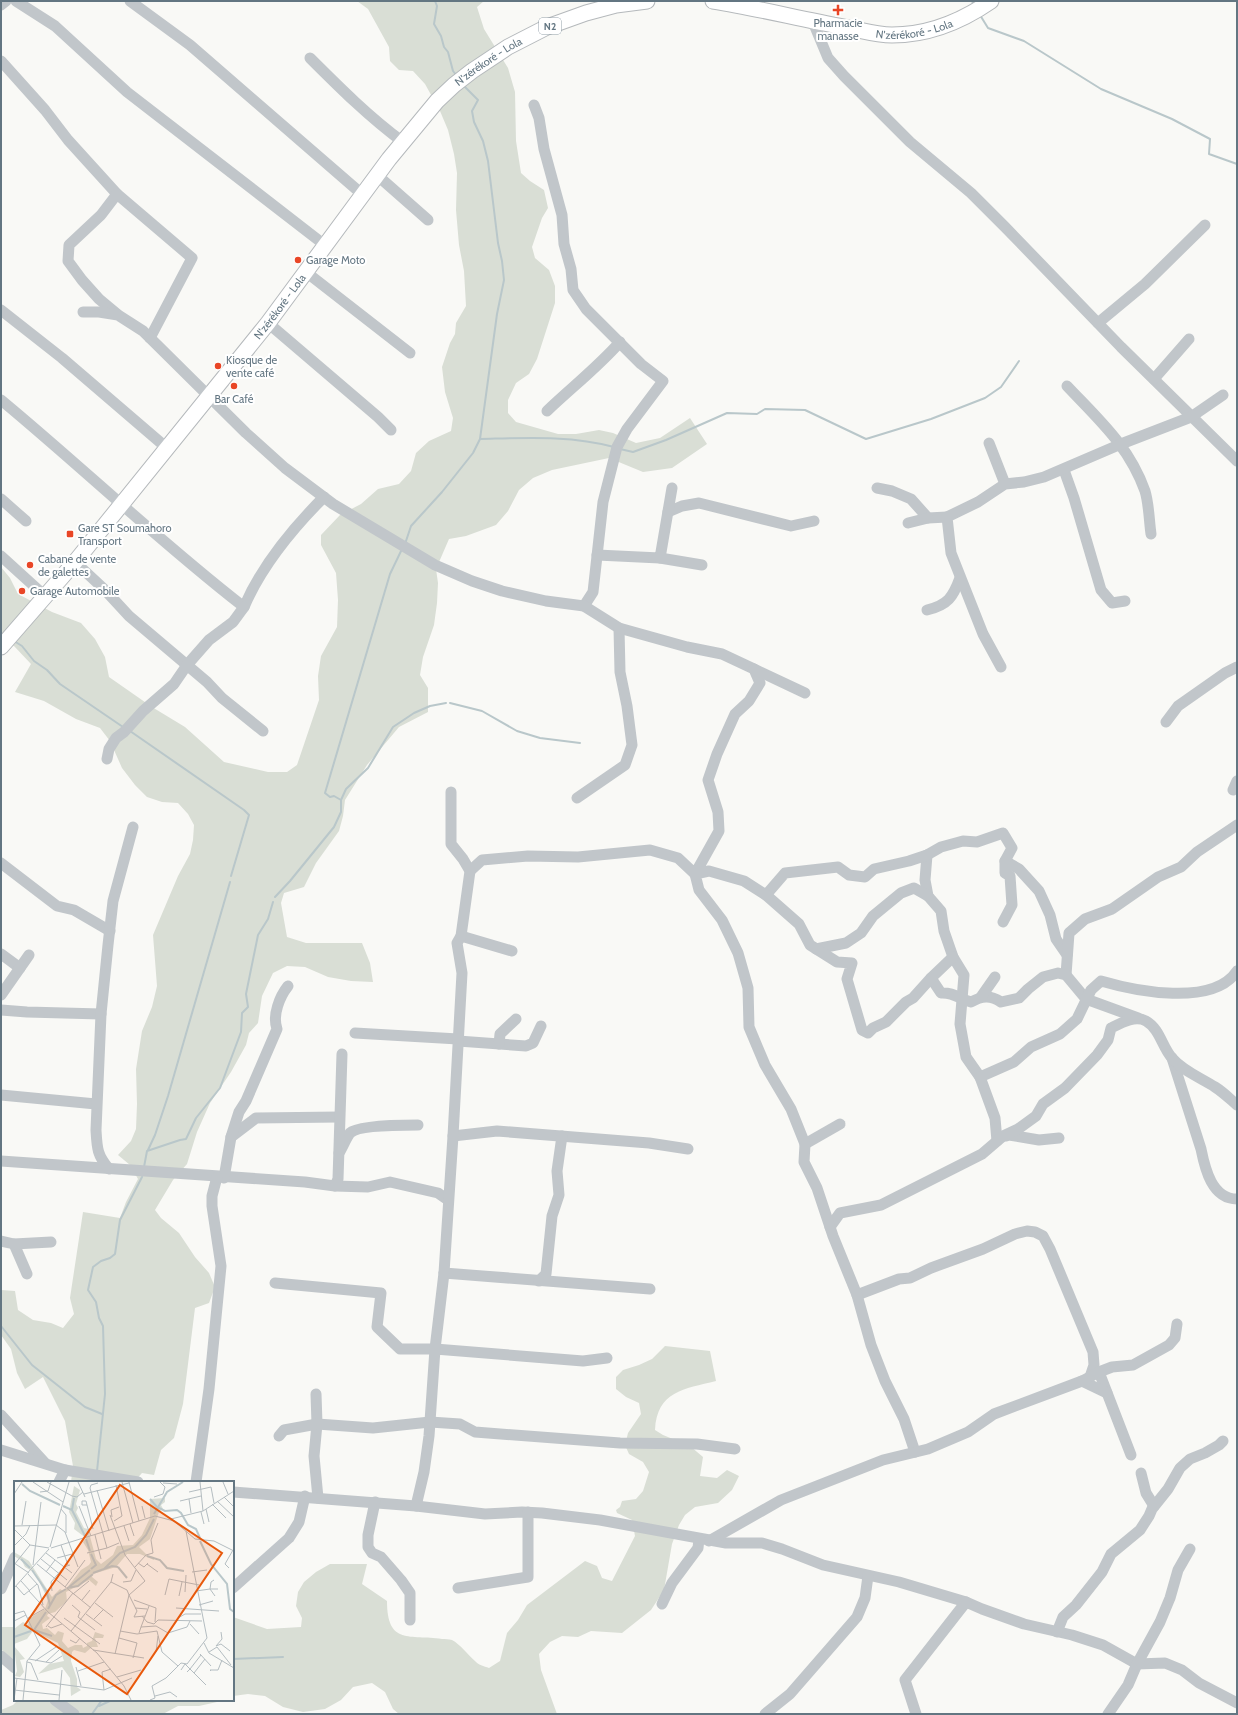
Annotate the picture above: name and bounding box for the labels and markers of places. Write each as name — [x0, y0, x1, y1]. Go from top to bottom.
marker: Pharmacie manasse — [833, 5, 843, 15]
place label: Pharmacie manasse — [814, 16, 863, 43]
place label: Garage Moto — [306, 253, 365, 267]
marker: Garage Moto — [293, 255, 303, 265]
place label: Kiosque de vente café — [226, 353, 278, 380]
marker: Kiosque de vente café — [213, 361, 223, 371]
marker: Bar Café — [229, 381, 239, 391]
place label: Bar Café — [215, 392, 254, 406]
place label: Gare ST Soumahoro Transport — [78, 521, 171, 548]
marker: Gare ST Soumahoro Transport — [65, 529, 75, 539]
place label: Cabane de vente de galettes — [38, 552, 117, 579]
marker: Cabane de vente de galettes — [25, 560, 35, 570]
place label: Garage Automobile — [30, 584, 120, 598]
marker: Garage Automobile — [17, 586, 27, 596]

